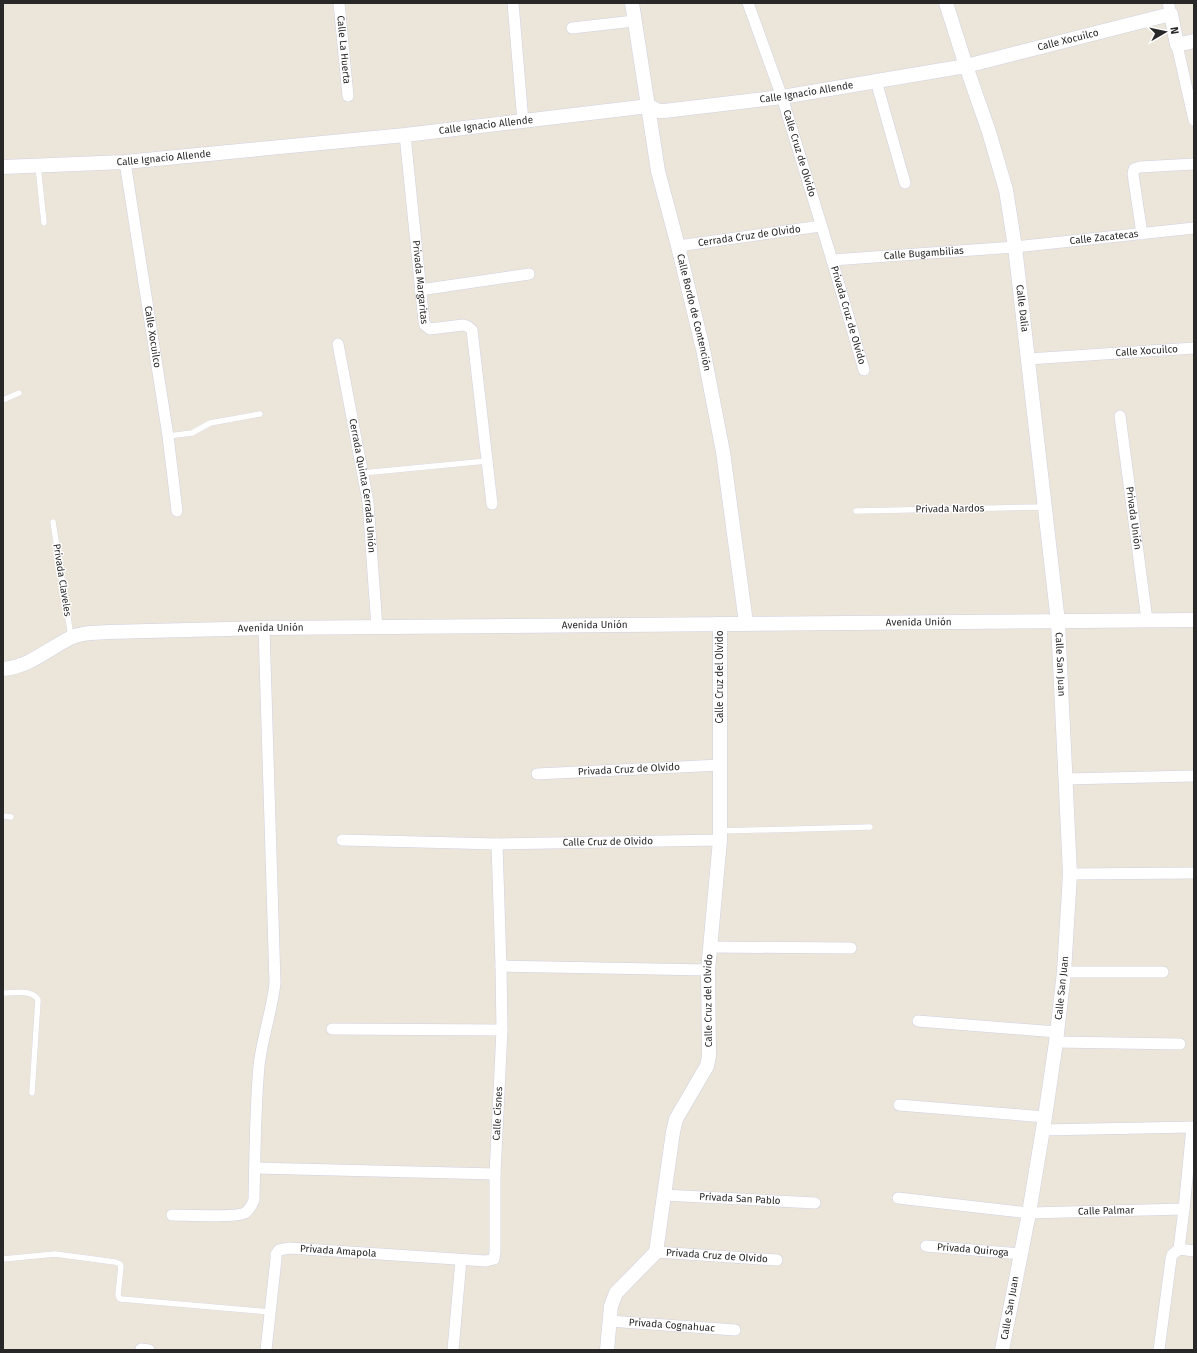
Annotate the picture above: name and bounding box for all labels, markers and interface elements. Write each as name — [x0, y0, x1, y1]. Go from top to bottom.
north arrow — [1145, 12, 1185, 52]
street label: Calle La Huerta — [334, 15, 353, 85]
text: N — [1167, 26, 1181, 35]
street label: Calle Xocuilco — [1036, 27, 1100, 54]
street label: Calle Ignacio Allende — [759, 79, 854, 106]
street label: Calle Cruz de Olvido — [780, 108, 818, 199]
street label: Calle Ignacio Allende — [438, 114, 534, 137]
street label: Calle Ignacio Allende — [116, 148, 211, 168]
street label: Cerrada Cruz de Olvido — [697, 223, 802, 249]
street label: Calle Zacatecas — [1069, 228, 1139, 247]
street label: Privada Margaritas — [410, 240, 430, 325]
street label: Calle Bugambilias — [883, 245, 965, 262]
street label: Calle Bordo de Contención — [674, 253, 713, 372]
street label: Privada Cruz de Olvido — [828, 264, 868, 366]
street label: Calle Dalia — [1013, 284, 1031, 333]
street label: Calle Xocuilco — [142, 305, 163, 369]
street label: Calle Xocuilco — [1115, 343, 1179, 359]
street label: Cerrada Quinta Cerrada Unión — [346, 418, 378, 553]
street label: Privada Unión — [1123, 486, 1144, 550]
street label: Privada Nardos — [915, 502, 985, 516]
street label: Privada Claveles — [50, 543, 74, 618]
street label: Avenida Unión — [886, 616, 952, 629]
street label: Avenida Unión — [562, 619, 628, 631]
street label: Avenida Unión — [238, 622, 304, 635]
street label: Calle Cruz del Olvido — [714, 630, 726, 724]
street label: Calle San Juan — [1052, 632, 1068, 697]
street label: Privada Cruz de Olvido — [578, 761, 680, 778]
street label: Calle Cruz de Olvido — [563, 835, 653, 849]
street label: Calle Cruz del Olvido — [702, 953, 715, 1047]
street label: Calle San Juan — [1053, 955, 1071, 1021]
street label: Calle Cisnes — [491, 1086, 505, 1141]
street label: Privada San Pablo — [699, 1191, 781, 1207]
street label: Calle Palmar — [1078, 1204, 1135, 1218]
street label: Privada Quiroga — [936, 1241, 1009, 1259]
street label: Privada Amapola — [300, 1243, 377, 1260]
street label: Privada Cruz de Olvido — [665, 1247, 768, 1265]
street label: Calle San Juan — [999, 1275, 1021, 1341]
street label: Privada Cognahuac — [628, 1316, 716, 1335]

